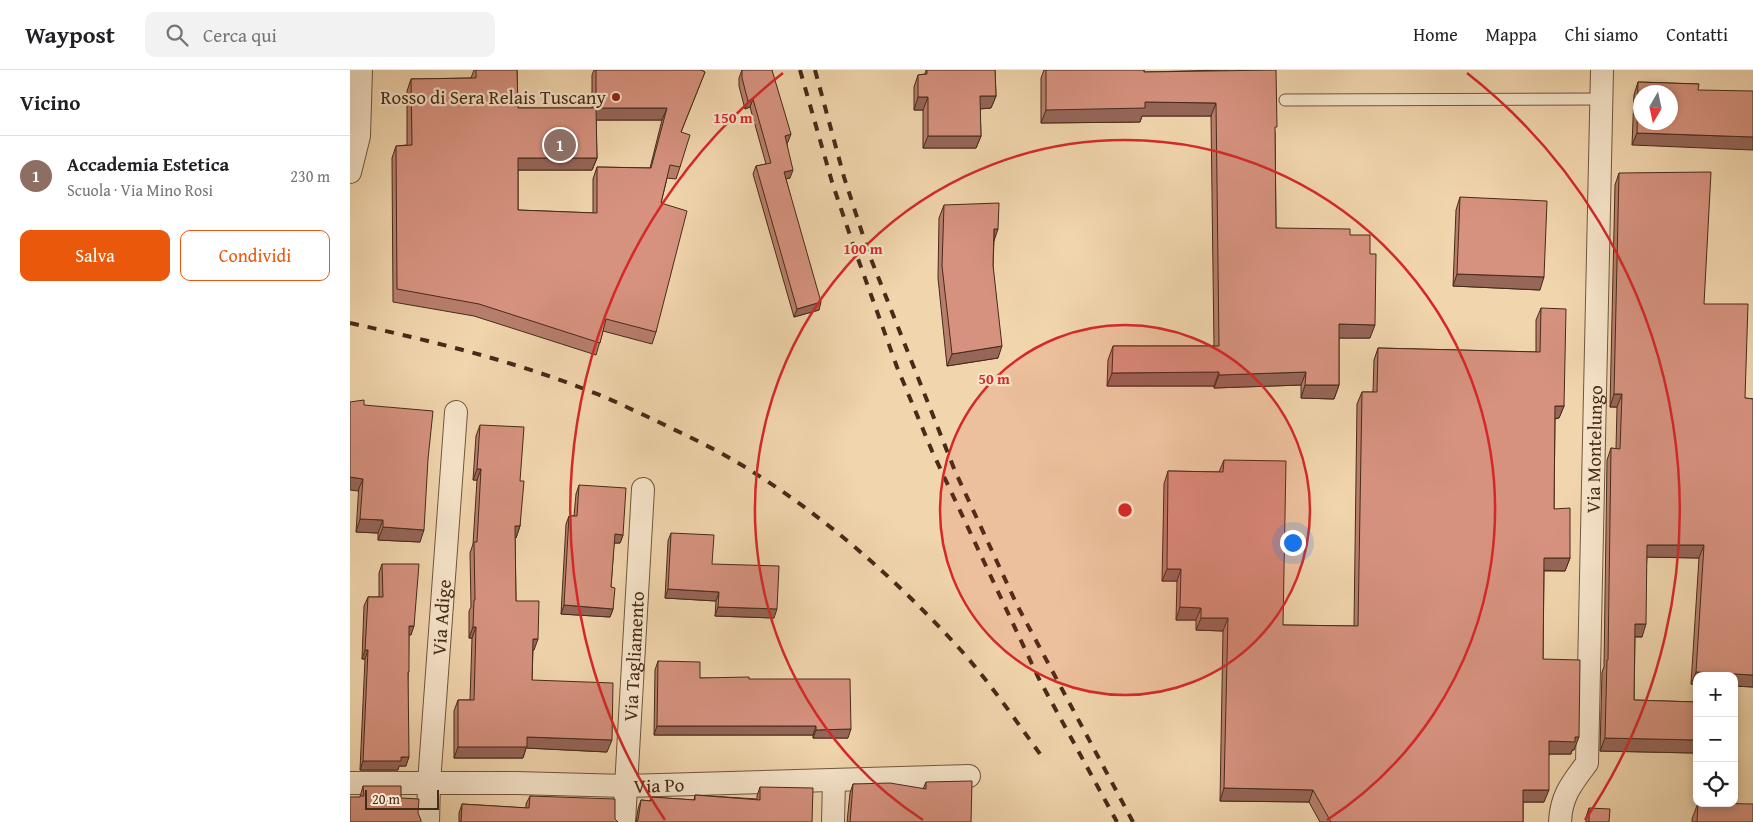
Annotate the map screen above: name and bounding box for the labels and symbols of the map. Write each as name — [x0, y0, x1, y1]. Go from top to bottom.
place label: Rosso di Sera Relais Tuscany — [381, 83, 607, 111]
north arrow — [1633, 85, 1678, 130]
marker: Rosso di Sera Relais Tuscany — [610, 91, 622, 103]
text: 150 m — [713, 107, 753, 128]
pin: 1 — [544, 126, 576, 164]
text: 100 m — [843, 238, 883, 259]
text: 50 m — [978, 368, 1010, 389]
street label: Via Montelungo — [1578, 385, 1609, 514]
centre of rings — [1116, 501, 1134, 519]
your location — [1280, 530, 1306, 556]
street label: Via Adige — [424, 578, 458, 657]
street label: Via Tagliamento — [616, 590, 651, 722]
street label: Via Po — [633, 770, 685, 800]
scale bar — [365, 787, 439, 810]

